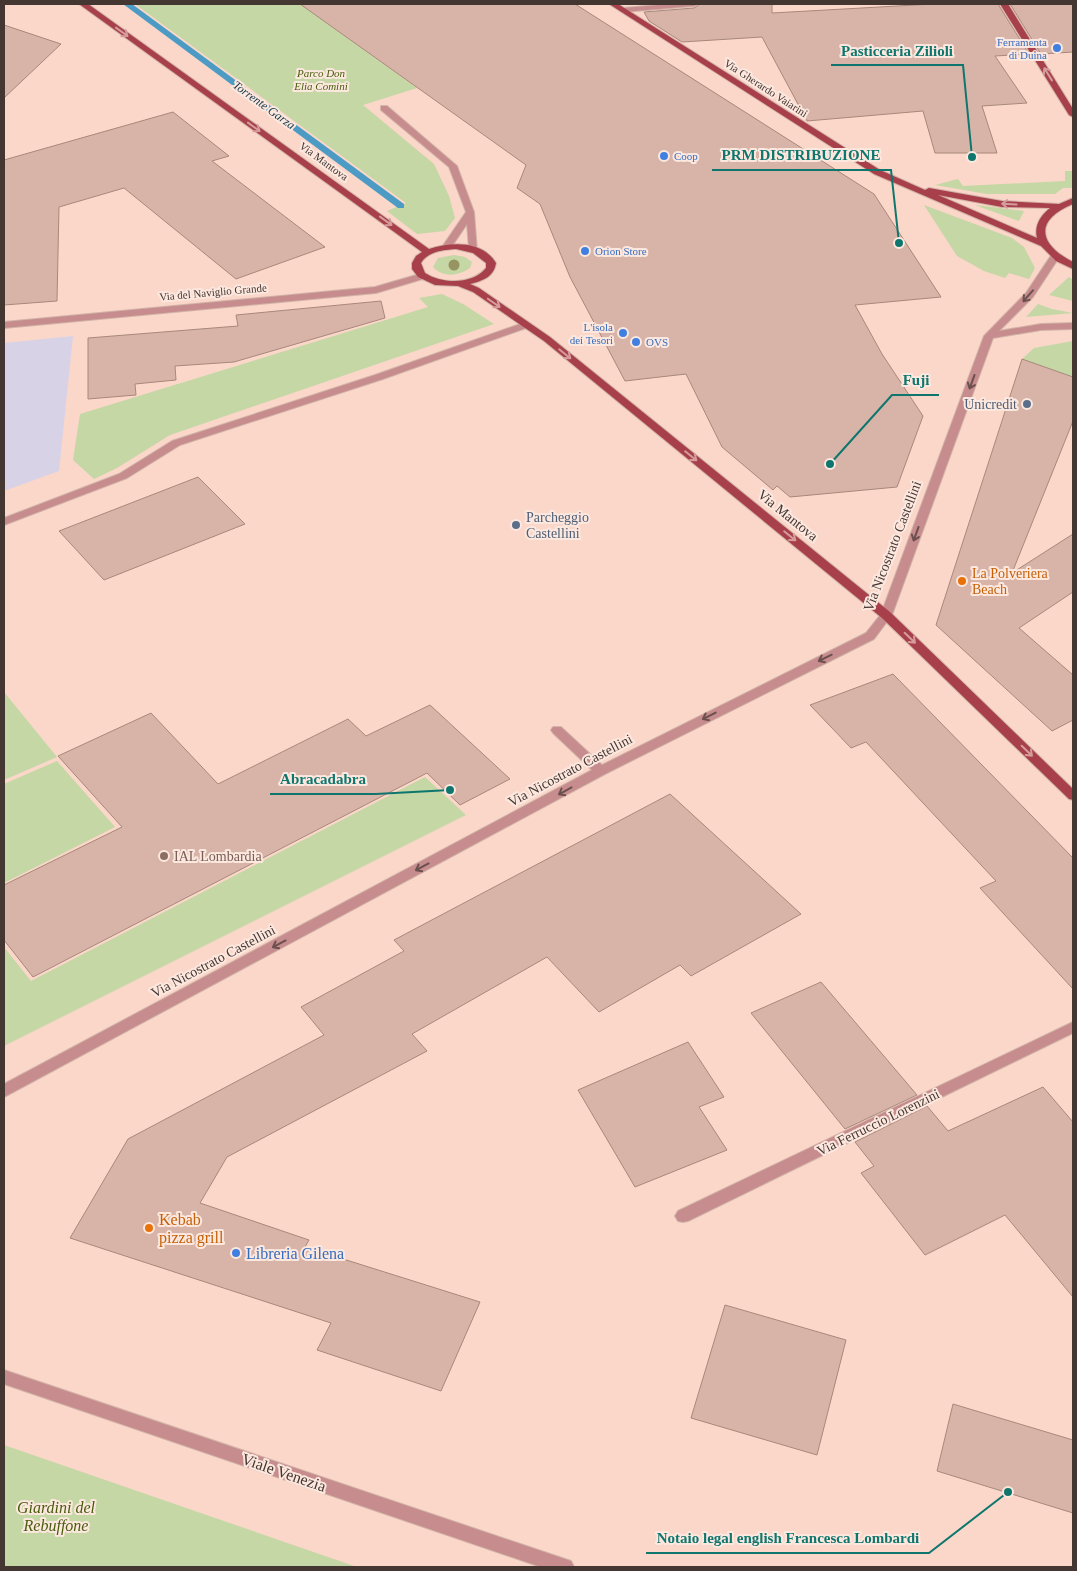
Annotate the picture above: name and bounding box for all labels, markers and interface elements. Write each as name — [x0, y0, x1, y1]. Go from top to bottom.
one-way arrow — [115, 27, 129, 37]
callout: Pasticceria Zilioli — [831, 35, 963, 65]
place label: Ferramenta di Duina — [997, 36, 1047, 61]
marker: Ferramenta di Duina — [1051, 42, 1063, 54]
text: Pasticceria Zilioli — [841, 43, 953, 59]
street label: Via Gherardo Vaiarini — [722, 57, 810, 119]
park label: Parco Don Elia Comini — [293, 67, 348, 92]
one-way arrow — [1042, 67, 1052, 81]
water label: Torrente Garza — [230, 78, 298, 132]
one-way arrow — [247, 122, 261, 132]
street label: Via Mantova — [297, 139, 351, 183]
callout: PRM DISTRIBUZIONE — [712, 140, 891, 170]
text: PRM DISTRIBUZIONE — [722, 147, 880, 163]
marker: Coop — [658, 150, 670, 162]
place label: Coop — [674, 150, 698, 162]
one-way arrow — [1001, 200, 1017, 209]
one-way arrow — [379, 216, 392, 227]
marker: Orion Store — [579, 245, 591, 257]
place label: Orion Store — [595, 245, 647, 257]
street label: Via del Naviglio Grande — [159, 281, 267, 303]
one-way arrow — [1022, 290, 1033, 303]
one-way arrow — [487, 298, 501, 308]
place label: L'isola dei Tesori — [570, 321, 613, 346]
marker: L'isola dei Tesori — [617, 327, 629, 339]
marker: OVS — [630, 336, 642, 348]
place label: OVS — [646, 336, 668, 348]
one-way arrow — [558, 349, 571, 360]
callout: Fuji — [892, 365, 939, 395]
text: Fuji — [903, 372, 929, 388]
one-way arrow — [967, 374, 976, 389]
place label: Unicredit — [964, 397, 1017, 412]
marker: Unicredit — [1021, 398, 1033, 410]
one-way arrow — [685, 451, 698, 462]
street label: Via Nicostrato Castellini — [861, 479, 924, 613]
street label: Via Mantova — [755, 487, 821, 545]
place label: Parcheggio Castellini — [526, 510, 589, 541]
marker: Parcheggio Castellini — [510, 519, 522, 531]
one-way arrow — [910, 527, 919, 542]
one-way arrow — [783, 530, 796, 541]
place label: La Polveriera Beach — [972, 566, 1049, 597]
marker: La Polveriera Beach — [956, 575, 968, 587]
one-way arrow — [903, 632, 916, 644]
one-way arrow — [818, 654, 833, 663]
one-way arrow — [702, 711, 717, 721]
street label: Via Nicostrato Castellini — [506, 731, 635, 810]
one-way arrow — [1020, 745, 1033, 757]
callout: Abracadabra — [270, 764, 376, 794]
text: Abracadabra — [280, 771, 366, 787]
one-way arrow — [559, 786, 573, 796]
place label: IAL Lombardia — [174, 849, 263, 864]
marker: IAL Lombardia — [158, 850, 170, 862]
one-way arrow — [415, 863, 430, 872]
street label: Via Nicostrato Castellini — [149, 922, 278, 1001]
one-way arrow — [271, 939, 286, 949]
street label: Via Ferruccio Lorenzini — [815, 1086, 942, 1159]
place label: Kebab pizza grill — [159, 1211, 224, 1247]
marker: Kebab pizza grill — [143, 1222, 155, 1234]
place label: Libreria Gilena — [246, 1245, 344, 1262]
marker: Libreria Gilena — [230, 1247, 242, 1259]
street label: Viale Venezia — [239, 1450, 328, 1495]
park label: Giardini del Rebuffone — [17, 1499, 96, 1535]
callout: Notaio legal english Francesca Lombardi — [646, 1523, 929, 1553]
text: Notaio legal english Francesca Lombardi — [657, 1530, 919, 1546]

